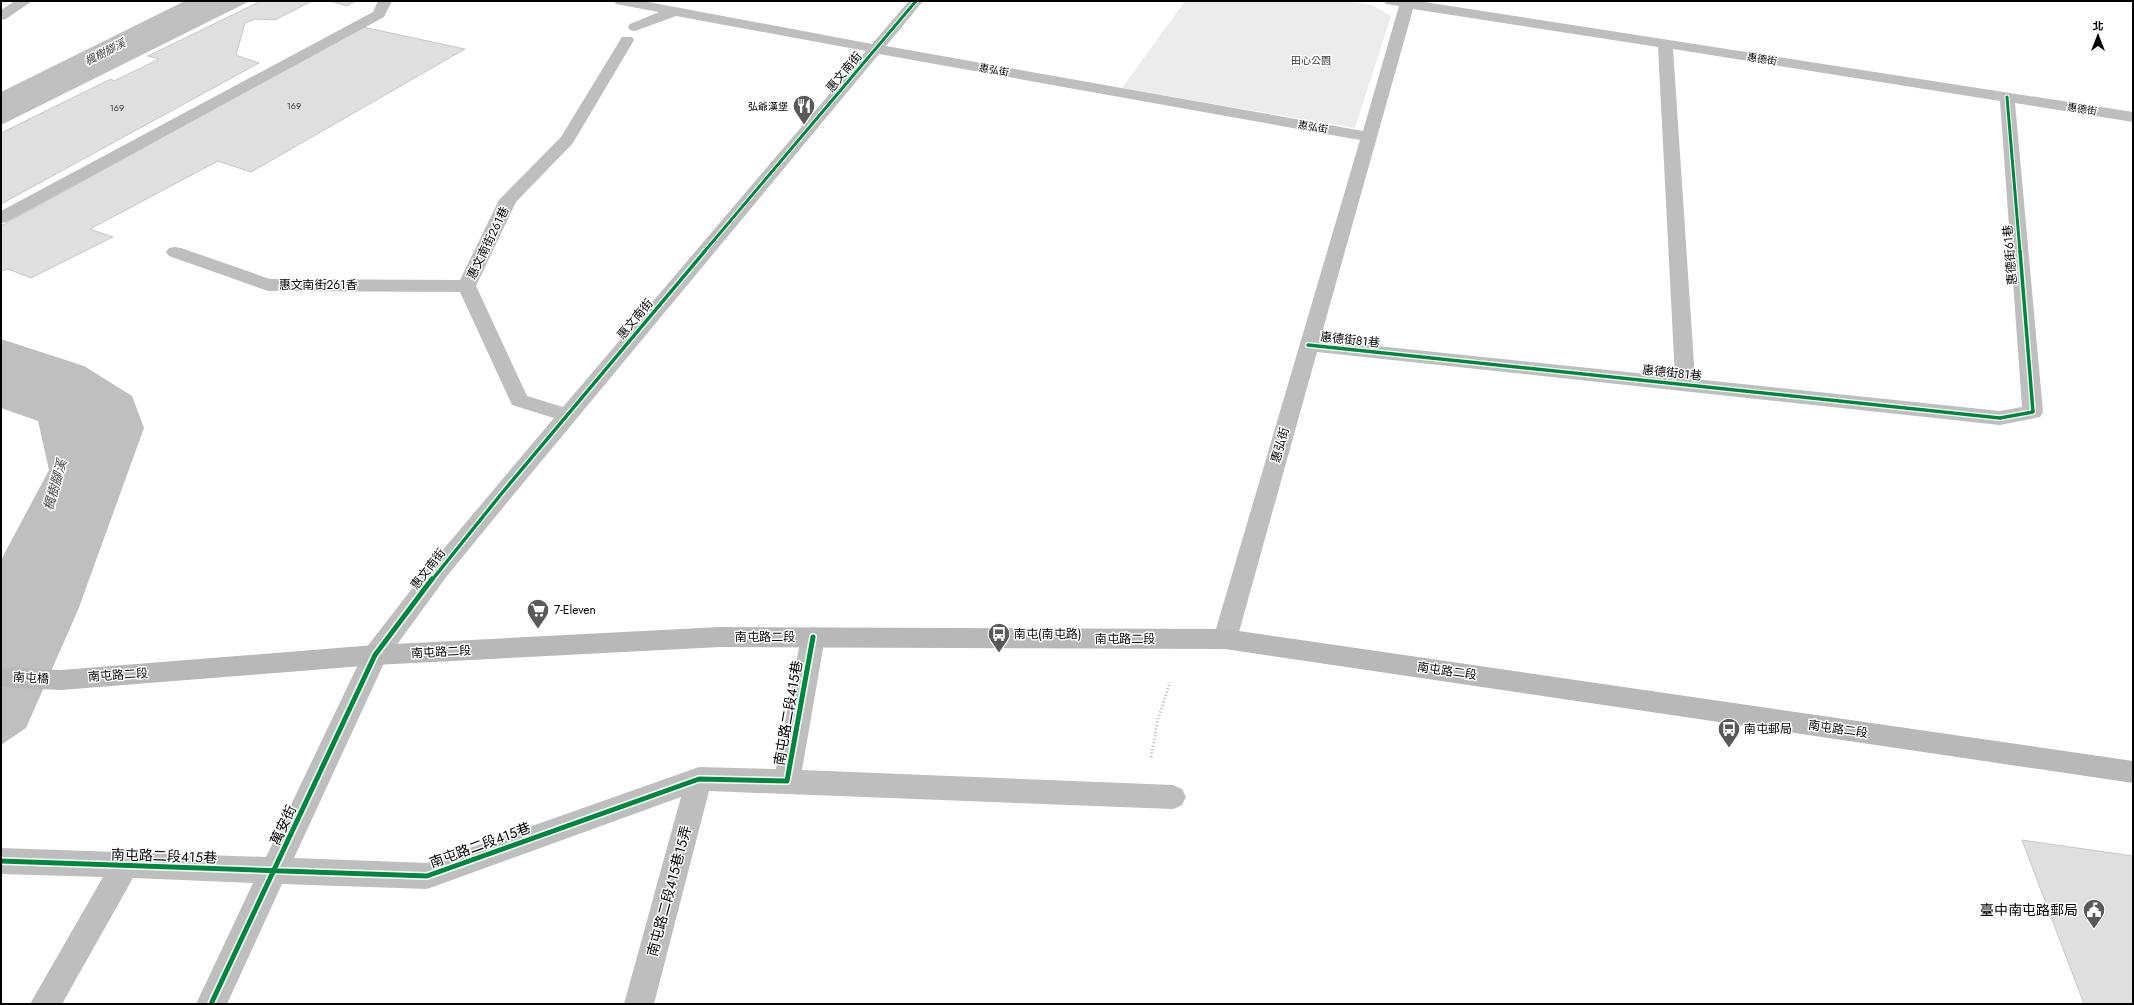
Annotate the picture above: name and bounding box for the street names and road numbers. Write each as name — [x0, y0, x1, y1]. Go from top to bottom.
street label: 惠文南街 — [822, 48, 866, 96]
street label: 惠德街 — [1746, 49, 1778, 69]
street label: 惠弘街 — [978, 60, 1010, 80]
street label: 惠德街 — [2066, 99, 2098, 119]
street label: 惠弘街 — [1297, 117, 1329, 137]
street label: 惠文南街261巷 — [463, 203, 513, 283]
street label: 惠德街61巷 — [1998, 224, 2022, 286]
street label: 惠文南街261香 — [278, 276, 358, 294]
street label: 惠文南街 — [613, 295, 657, 343]
street label: 惠德街81巷 — [1319, 328, 1381, 352]
street label: 惠德街81巷 — [1641, 361, 1703, 385]
street label: 惠弘街 — [1266, 425, 1294, 465]
street label: 惠文南街 — [406, 545, 450, 593]
street label: 南屯路二段 — [735, 628, 795, 646]
street label: 南屯路二段 — [1095, 630, 1155, 648]
street label: 南屯路二段 — [411, 641, 471, 663]
street label: 南屯路二段 — [1416, 658, 1478, 684]
street label: 南屯路二段415巷 — [769, 659, 807, 767]
street label: 南屯路二段 — [87, 664, 149, 686]
street label: 南屯橋 — [13, 668, 49, 688]
street label: 南屯路二段 — [1807, 716, 1869, 742]
street label: 萬安街 — [265, 802, 301, 848]
street label: 南屯路二段415巷 — [427, 817, 533, 873]
street label: 南屯路二段415巷15弄 — [642, 823, 696, 959]
street label: 南屯路二段415巷 — [111, 844, 217, 868]

